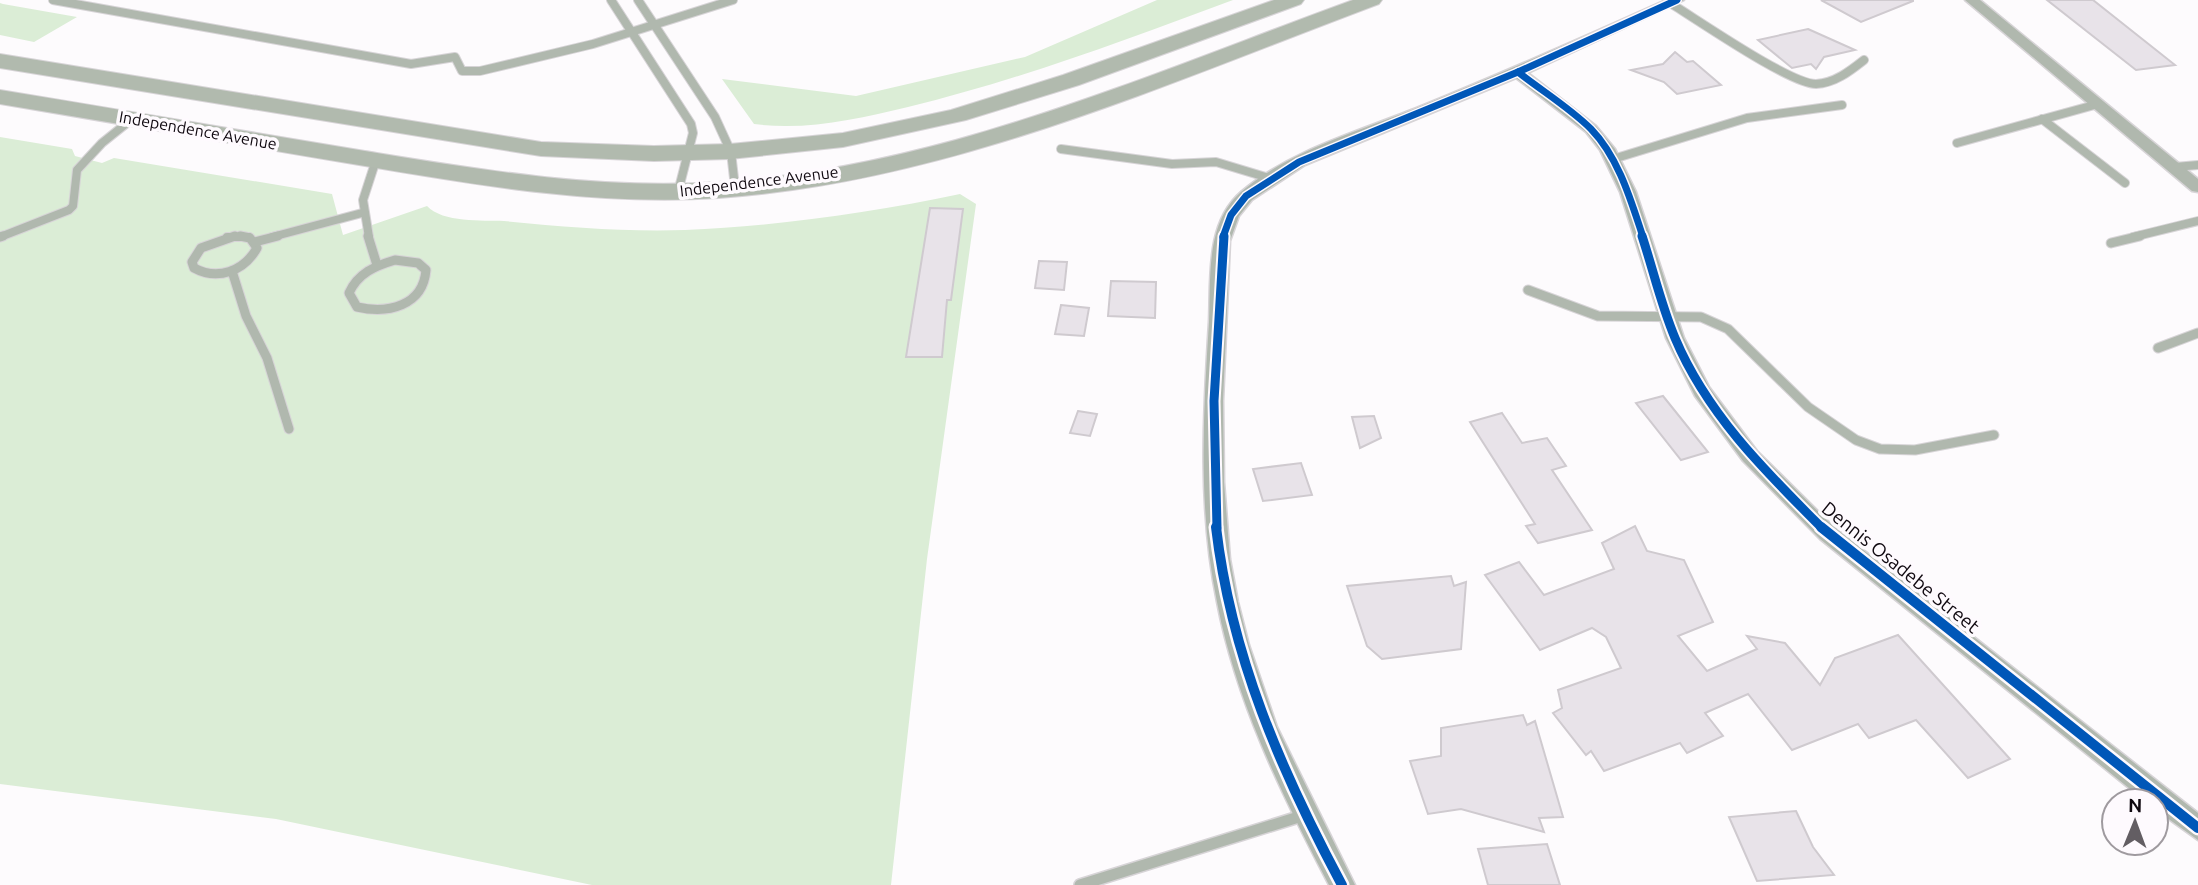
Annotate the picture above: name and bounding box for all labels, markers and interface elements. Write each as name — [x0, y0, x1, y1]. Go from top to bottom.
street label: Independence Avenue — [118, 107, 278, 153]
street label: Independence Avenue — [679, 162, 839, 200]
street label: Dennis Osadebe Street — [1818, 497, 1985, 638]
north arrow — [2100, 787, 2170, 857]
text: N — [2128, 794, 2143, 816]

